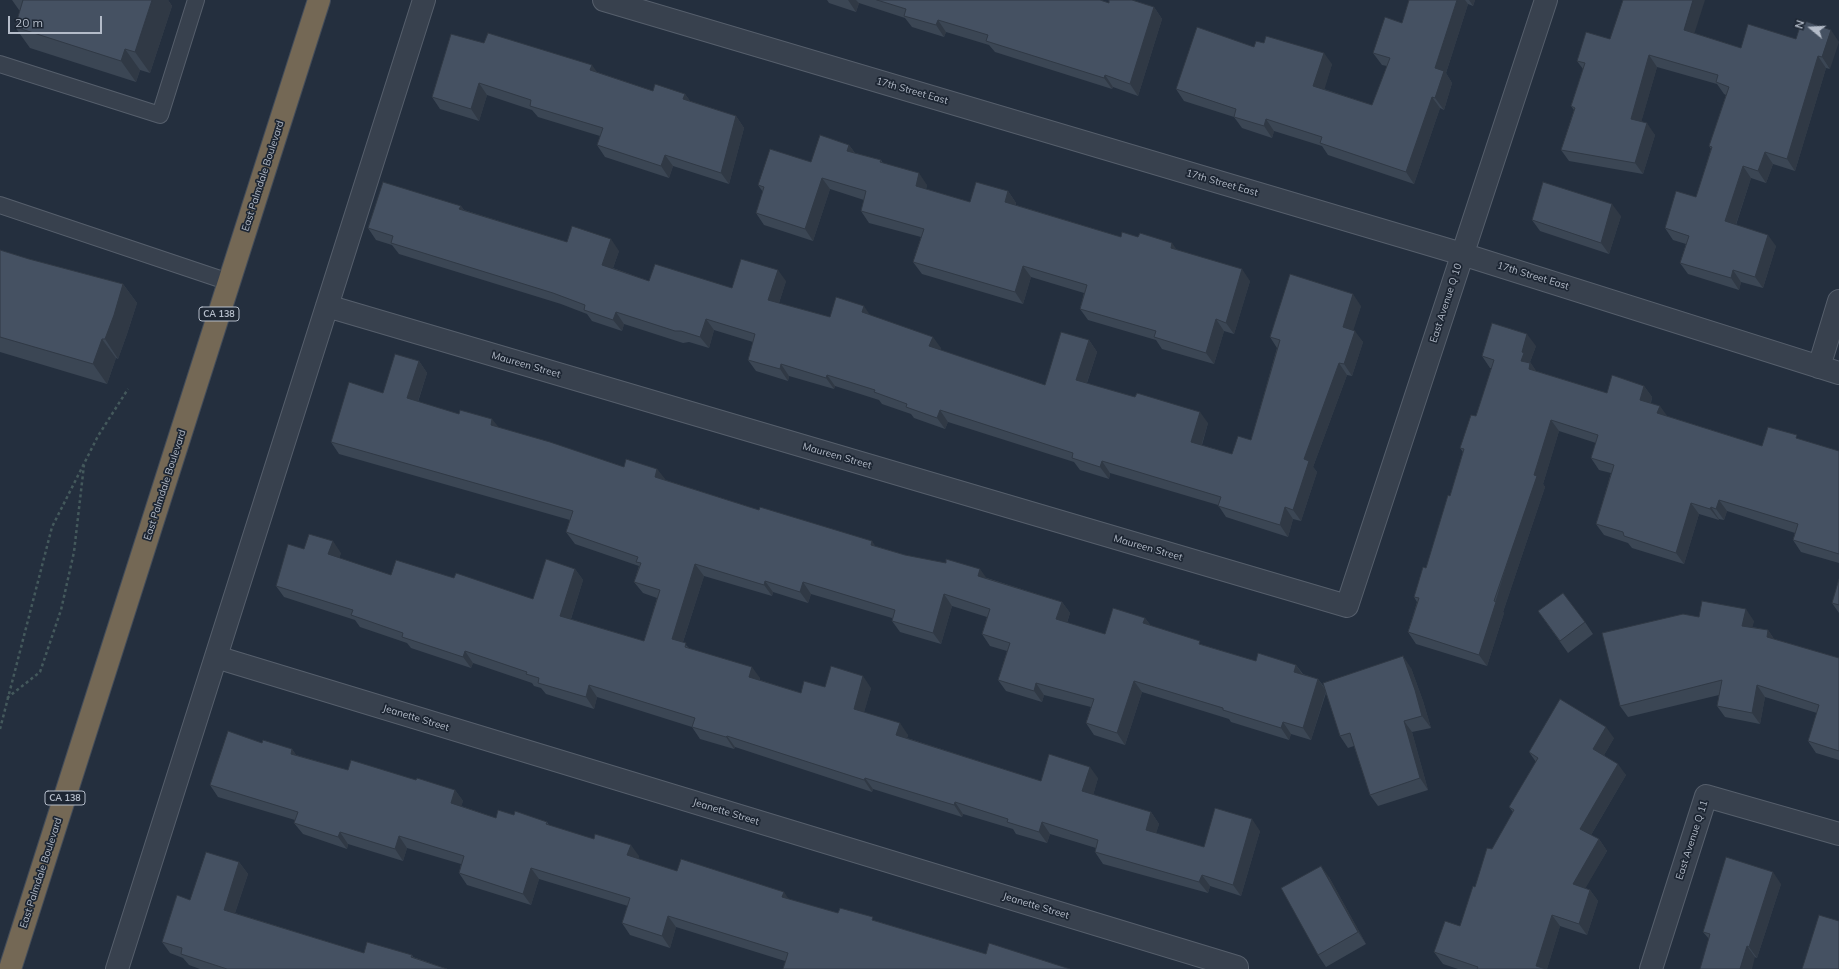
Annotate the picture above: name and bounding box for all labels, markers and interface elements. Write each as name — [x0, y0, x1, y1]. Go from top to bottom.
scale bar — [10, 8, 104, 34]
north arrow — [1791, 8, 1831, 48]
text: 20 m — [15, 15, 43, 30]
text: N — [1792, 18, 1808, 30]
street label: 17th Street East — [875, 75, 949, 107]
street label: East Palmdale Boulevard — [239, 119, 287, 233]
street label: 17th Street East — [1185, 167, 1259, 199]
street label: 17th Street East — [1496, 259, 1570, 293]
street label: East Avenue Q 10 — [1428, 262, 1464, 344]
road number: CA 138 — [199, 307, 239, 321]
street label: Maureen Street — [490, 349, 562, 381]
street label: East Palmdale Boulevard — [141, 428, 189, 542]
street label: Maureen Street — [801, 440, 873, 472]
street label: Maureen Street — [1112, 532, 1184, 564]
street label: Jeanette Street — [381, 702, 451, 734]
road number: CA 138 — [45, 791, 85, 805]
street label: Jeanette Street — [691, 796, 761, 828]
street label: East Avenue Q 11 — [1674, 799, 1710, 881]
street label: East Palmdale Boulevard — [17, 816, 65, 930]
street label: Jeanette Street — [1001, 890, 1071, 922]

